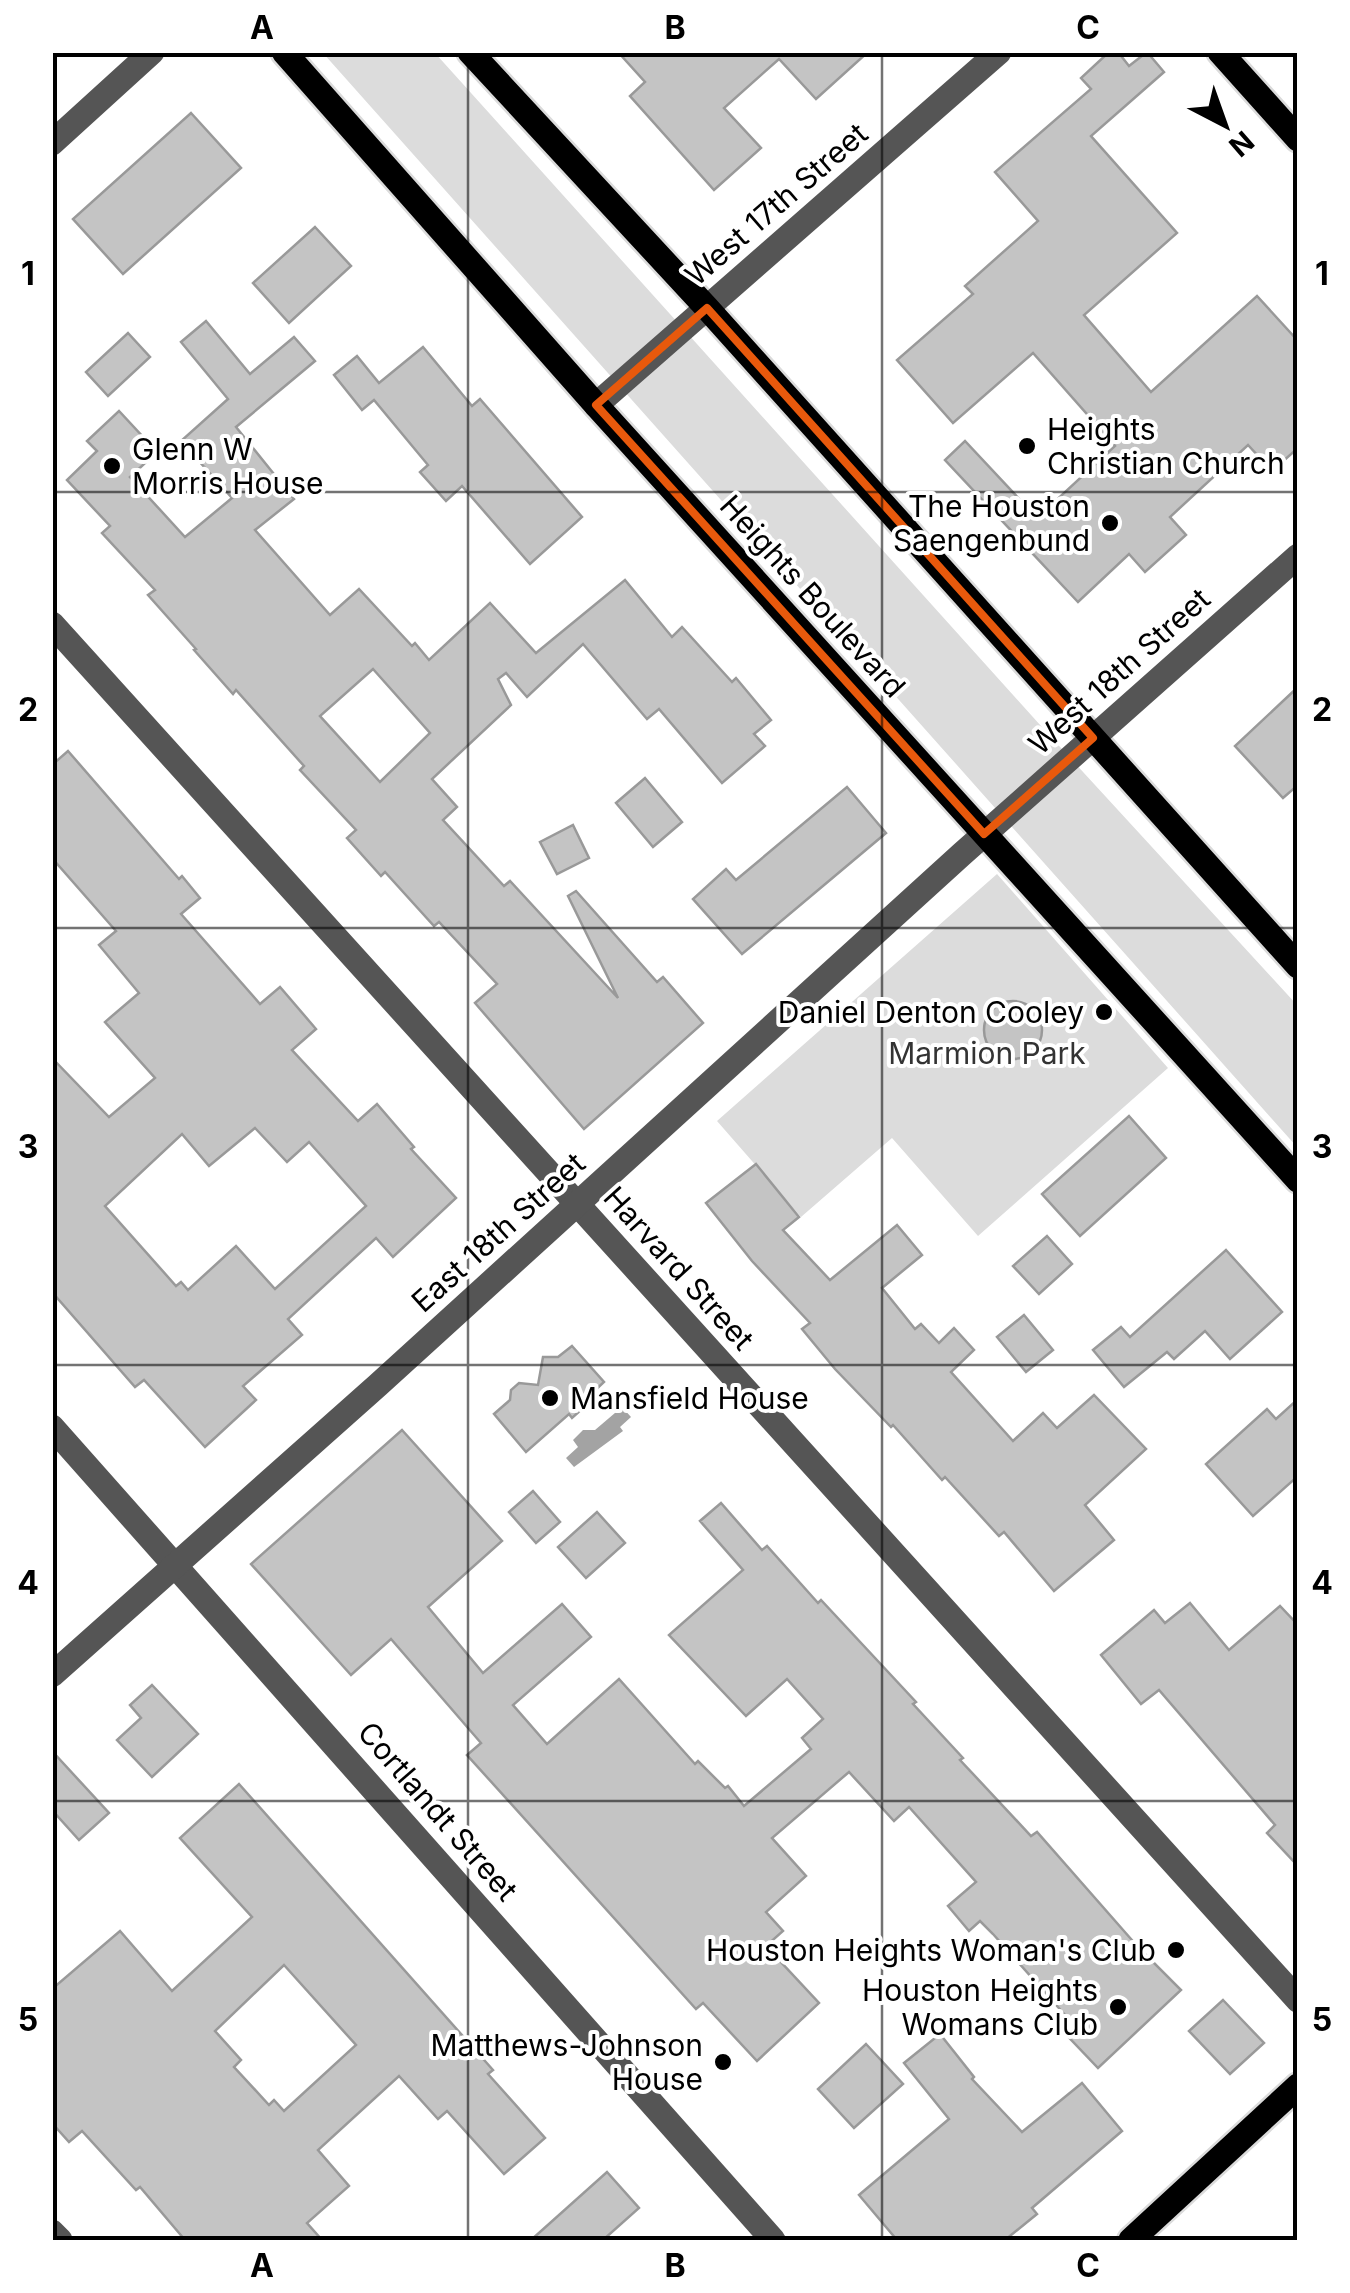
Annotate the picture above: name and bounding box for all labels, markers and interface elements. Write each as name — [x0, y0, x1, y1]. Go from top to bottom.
text: A — [250, 8, 274, 47]
text: B — [664, 8, 686, 47]
text: C — [1076, 8, 1100, 47]
north arrow — [1175, 75, 1275, 175]
street label: West 17th Street — [678, 115, 875, 293]
text: N — [1222, 124, 1261, 164]
text: 1 — [21, 254, 35, 293]
text: 1 — [1315, 254, 1329, 293]
place label: Heights Christian Church — [1047, 411, 1285, 481]
place label: Glenn W Morris House — [132, 431, 324, 501]
marker: Heights Christian Church — [1016, 435, 1038, 457]
marker: Glenn W Morris House — [101, 455, 123, 477]
street label: Heights Boulevard — [713, 488, 913, 704]
place label: The Houston Saengenbund — [893, 488, 1090, 558]
marker: The Houston Saengenbund — [1099, 512, 1121, 534]
street label: West 18th Street — [1021, 580, 1217, 762]
text: 2 — [18, 690, 38, 729]
text: 2 — [1312, 690, 1332, 729]
place label: Daniel Denton Cooley — [778, 994, 1084, 1030]
marker: Daniel Denton Cooley — [1093, 1001, 1115, 1023]
park label: Marmion Park — [888, 1035, 1086, 1071]
text: 3 — [18, 1127, 38, 1166]
text: 3 — [1312, 1127, 1332, 1166]
street label: East 18th Street — [404, 1145, 592, 1319]
street label: Harvard Street — [596, 1179, 762, 1357]
place label: Mansfield House — [570, 1380, 809, 1416]
marker: Mansfield House — [539, 1387, 561, 1409]
text: 4 — [17, 1563, 39, 1602]
text: 4 — [1311, 1563, 1333, 1602]
street label: Cortlandt Street — [351, 1714, 526, 1908]
place label: Houston Heights Woman's Club — [706, 1932, 1156, 1968]
marker: Houston Heights Woman's Club — [1165, 1939, 1187, 1961]
place label: Houston Heights Womans Club — [862, 1972, 1098, 2042]
marker: Houston Heights Womans Club — [1107, 1996, 1129, 2018]
text: 5 — [18, 2000, 38, 2039]
text: 5 — [1312, 2000, 1332, 2039]
place label: Matthews-Johnson House — [431, 2027, 703, 2097]
marker: Matthews-Johnson House — [712, 2051, 734, 2073]
text: A — [250, 2246, 274, 2285]
text: B — [664, 2246, 686, 2285]
text: C — [1076, 2246, 1100, 2285]

